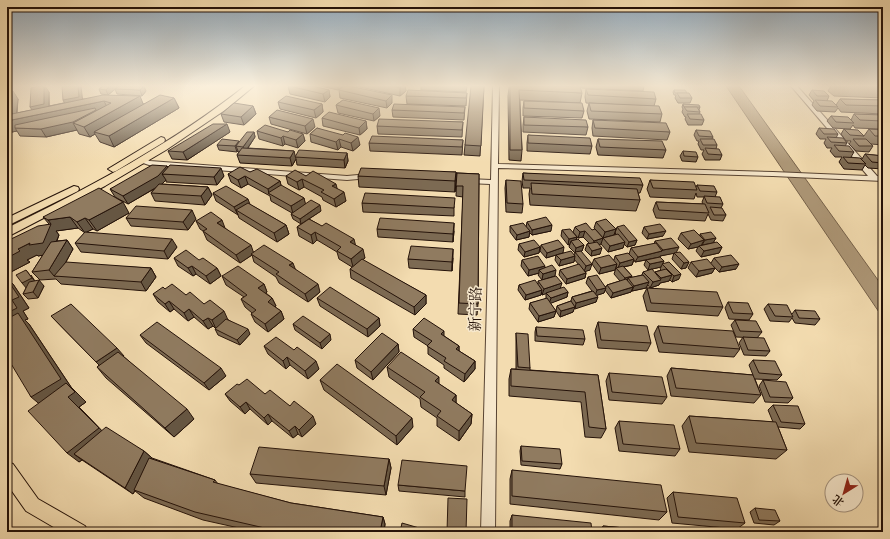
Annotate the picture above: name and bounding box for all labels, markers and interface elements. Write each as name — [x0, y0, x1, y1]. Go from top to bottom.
street label: 新宁路 — [466, 286, 488, 332]
north arrow — [824, 473, 864, 513]
text: 北 — [829, 490, 848, 510]

